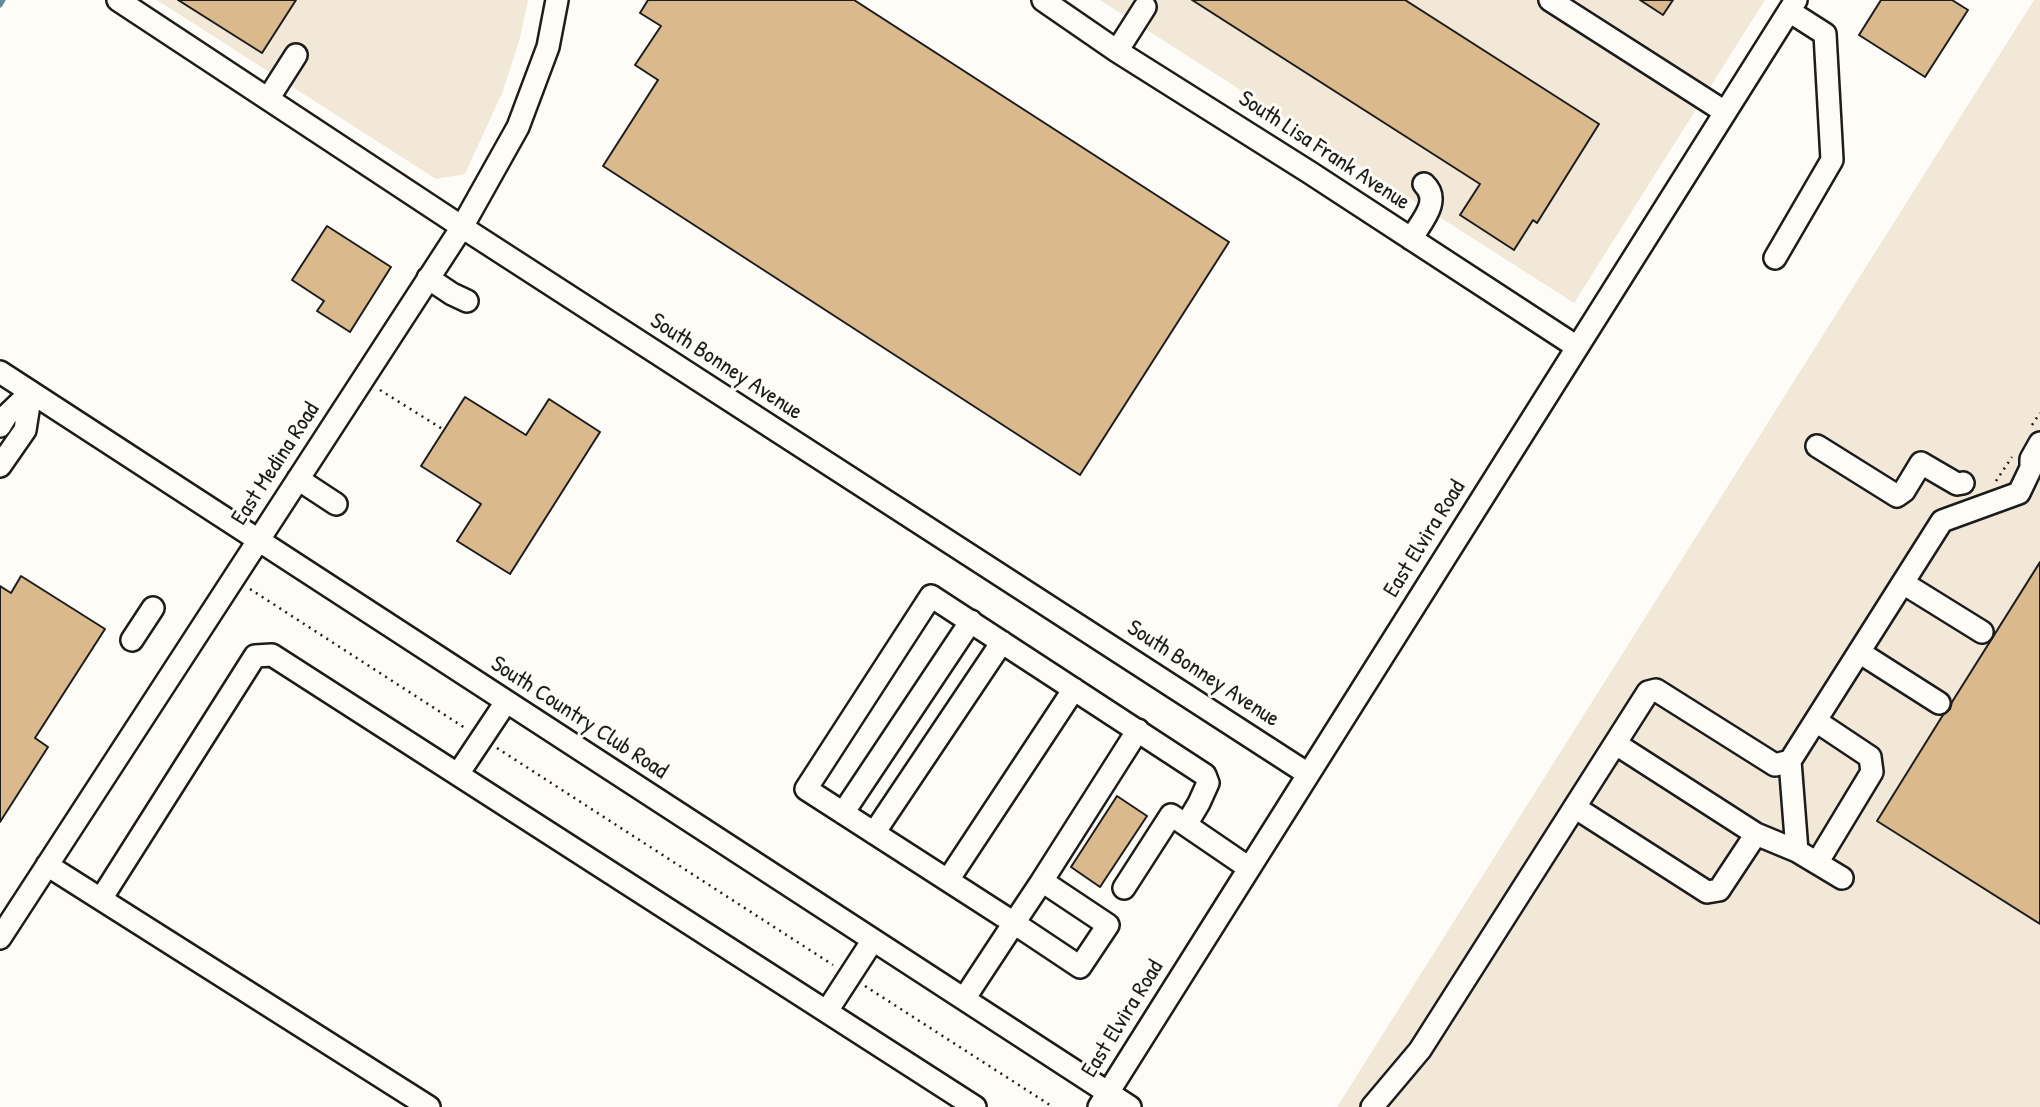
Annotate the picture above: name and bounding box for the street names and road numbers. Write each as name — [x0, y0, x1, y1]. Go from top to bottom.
street label: South Lisa Frank Avenue — [1233, 85, 1415, 217]
street label: South Bonney Avenue — [645, 307, 807, 427]
street label: East Medina Road — [226, 398, 326, 530]
street label: East Elvira Road — [1378, 475, 1472, 603]
street label: South Bonney Avenue — [1122, 614, 1284, 734]
street label: South Country Club Road — [485, 650, 673, 786]
street label: East Elvira Road — [1076, 955, 1170, 1083]

